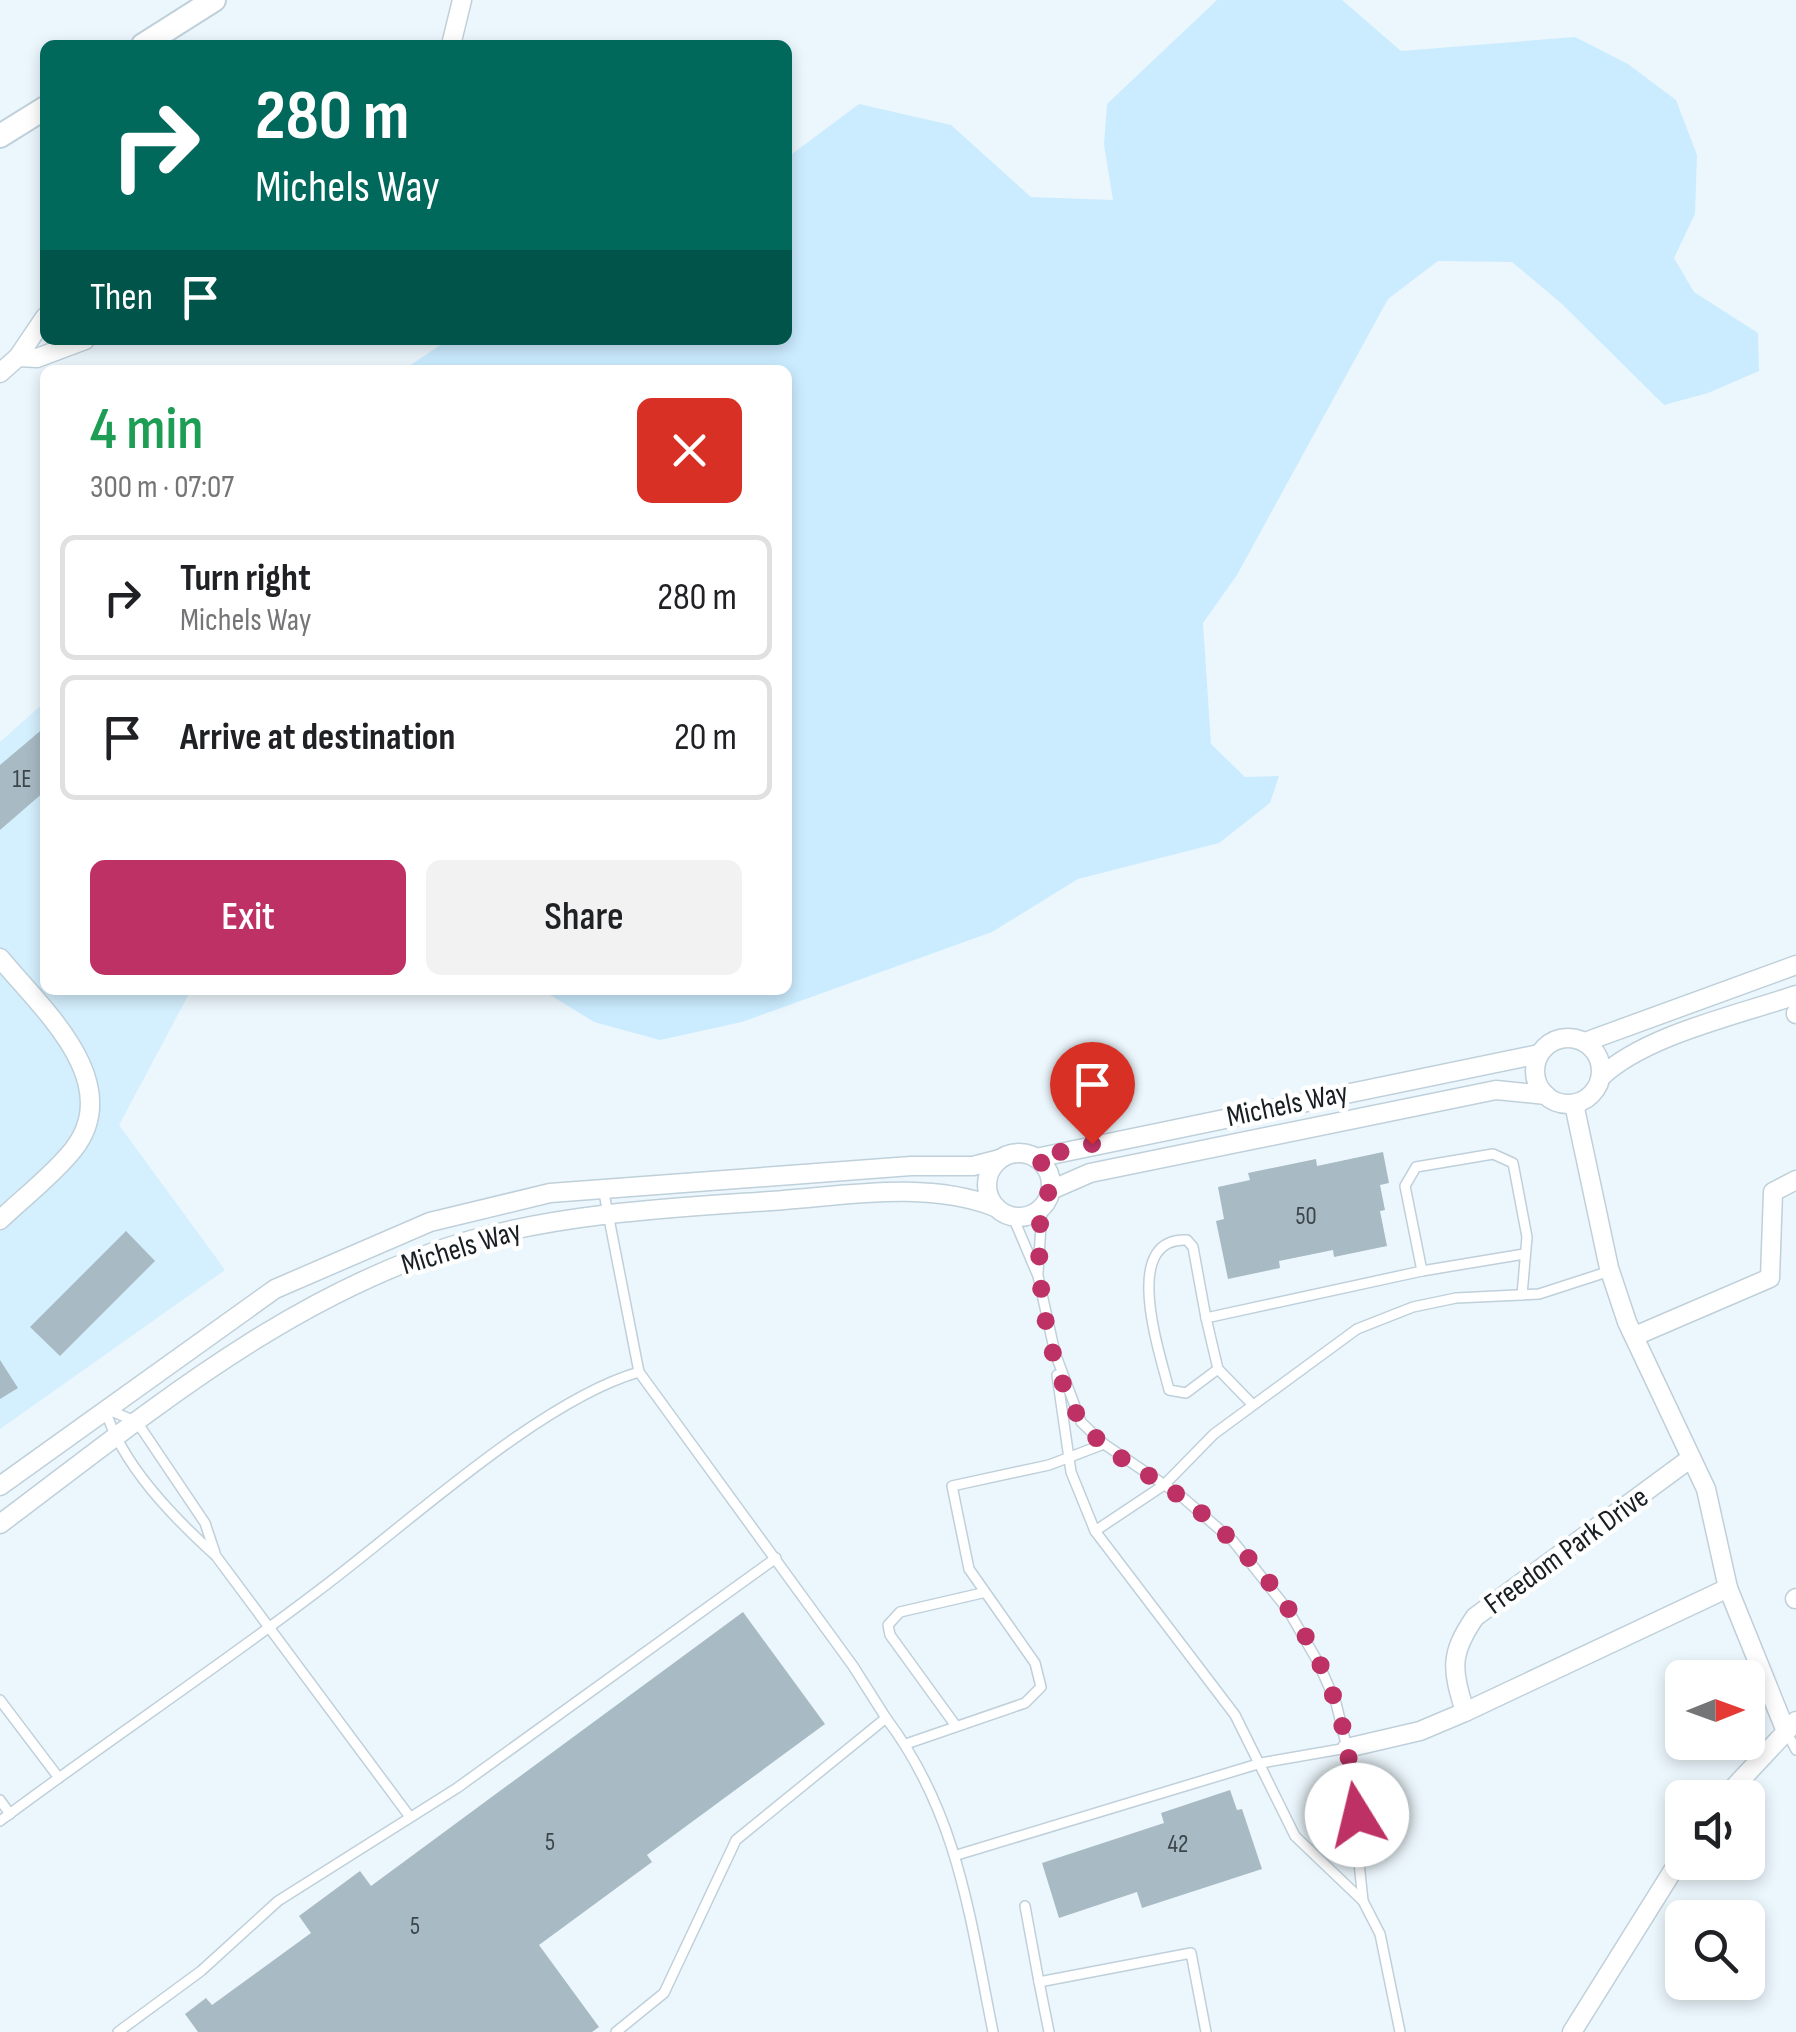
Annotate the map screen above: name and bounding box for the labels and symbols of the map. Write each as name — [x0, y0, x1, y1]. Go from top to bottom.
house number: 1E — [12, 764, 32, 795]
pin — [1050, 1042, 1135, 1145]
street label: Michels Way — [1223, 1074, 1352, 1135]
house number: 50 — [1295, 1201, 1317, 1232]
street label: Michels Way — [397, 1213, 526, 1283]
street label: Freedom Park Drive — [1478, 1479, 1655, 1622]
north arrow — [1665, 1660, 1765, 1760]
position arrow — [1305, 1763, 1409, 1867]
house number: 5 — [545, 1827, 555, 1858]
house number: 42 — [1168, 1829, 1188, 1860]
house number: 5 — [410, 1911, 420, 1942]

